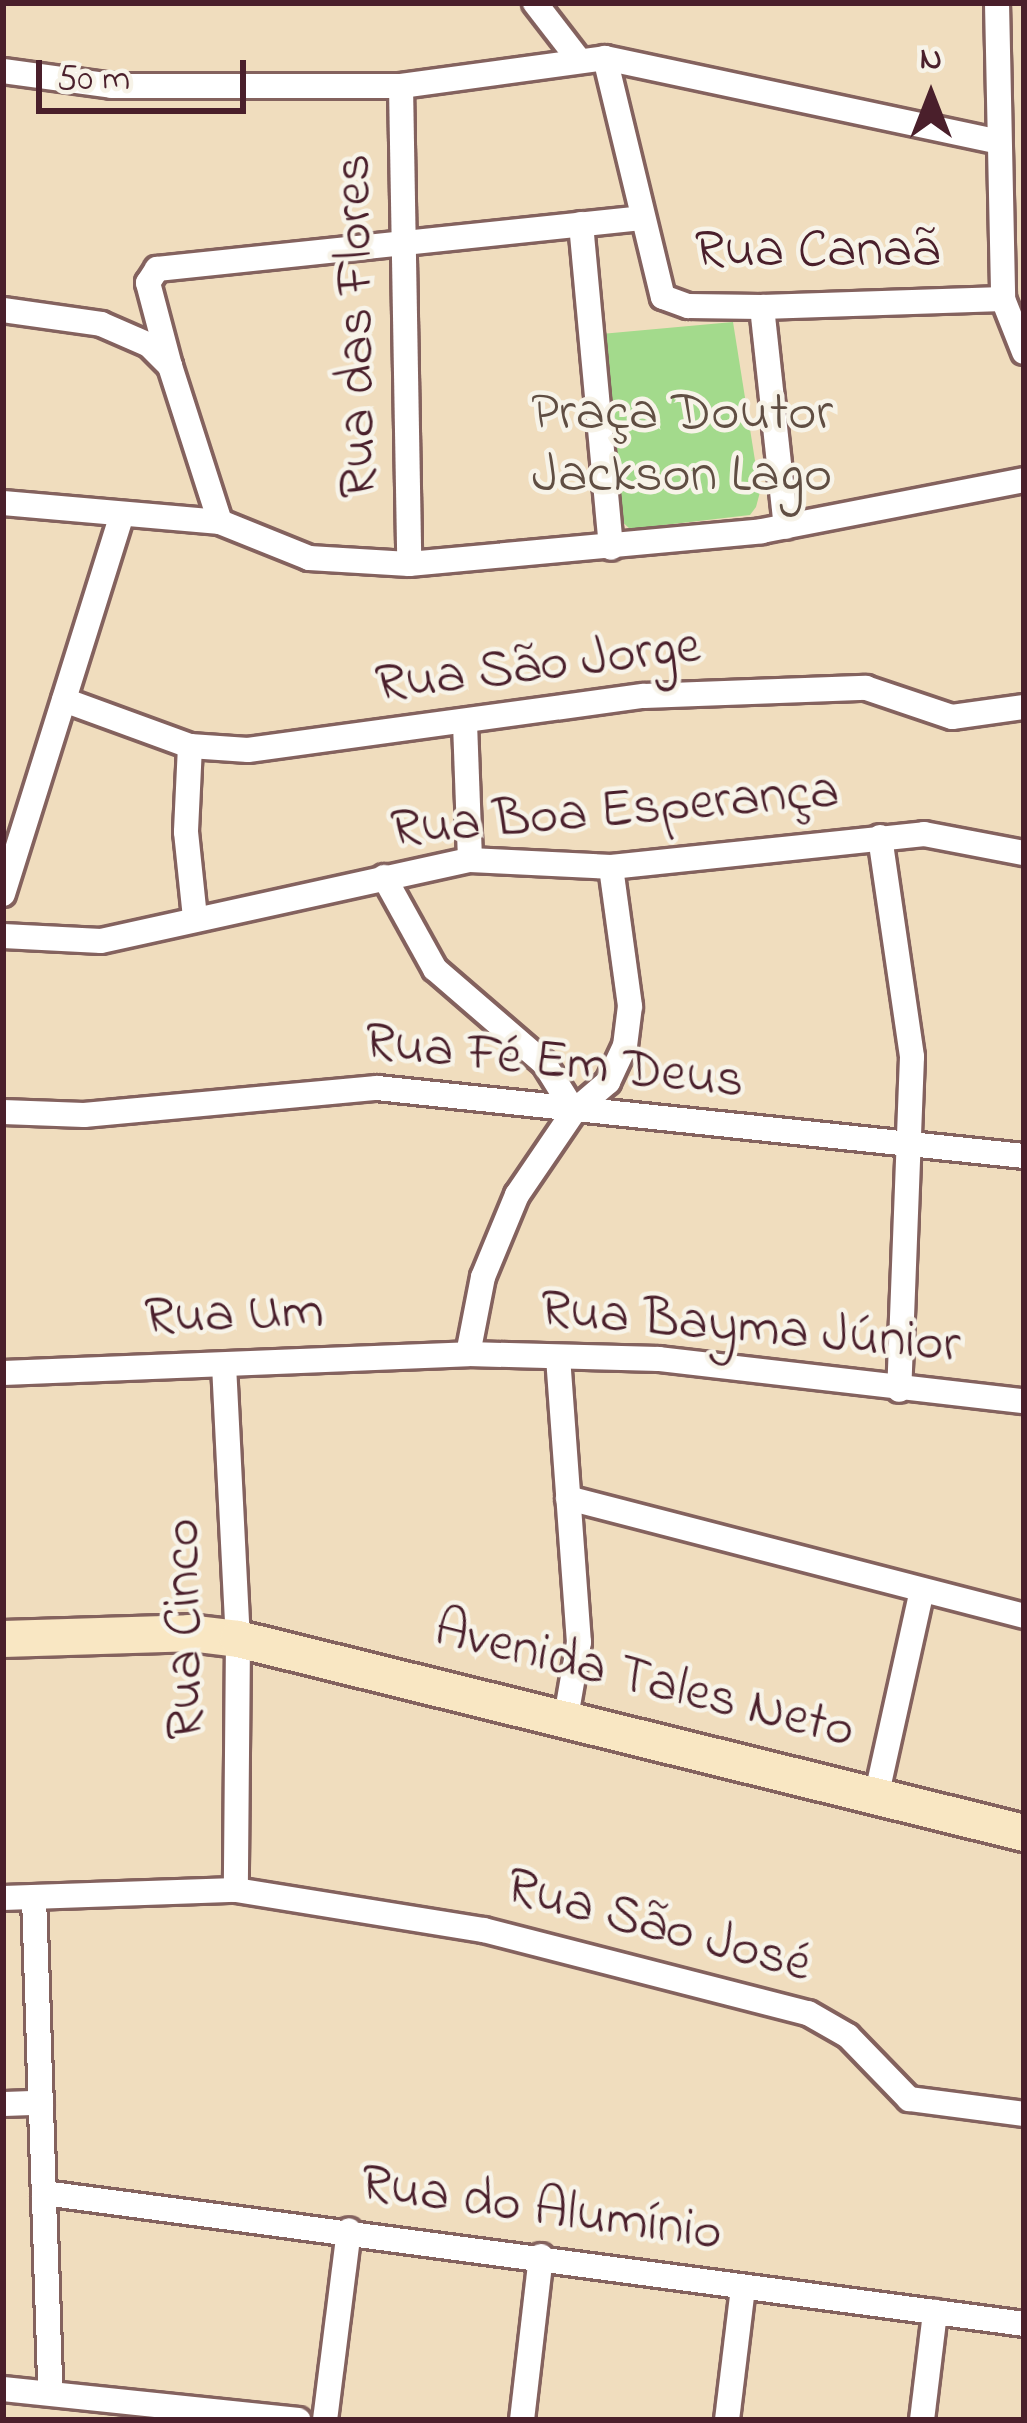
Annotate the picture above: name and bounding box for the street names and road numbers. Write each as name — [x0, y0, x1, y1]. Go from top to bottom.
street label: Rua das Flores — [323, 153, 393, 499]
street label: Rua Canaã — [694, 220, 940, 284]
street label: Rua São Jorge — [372, 615, 704, 719]
street label: Rua Boa Esperança — [388, 760, 842, 864]
street label: Rua Fé Em Deus — [361, 1011, 747, 1115]
street label: Rua Bayma Júnior — [537, 1278, 963, 1380]
street label: Rua Um — [143, 1280, 325, 1352]
street label: Rua Cinco — [152, 1518, 220, 1740]
street label: Avenida Tales Neto — [427, 1597, 861, 1765]
street label: Rua São José — [498, 1855, 818, 1999]
street label: Rua do Alumínio — [356, 2153, 726, 2267]

